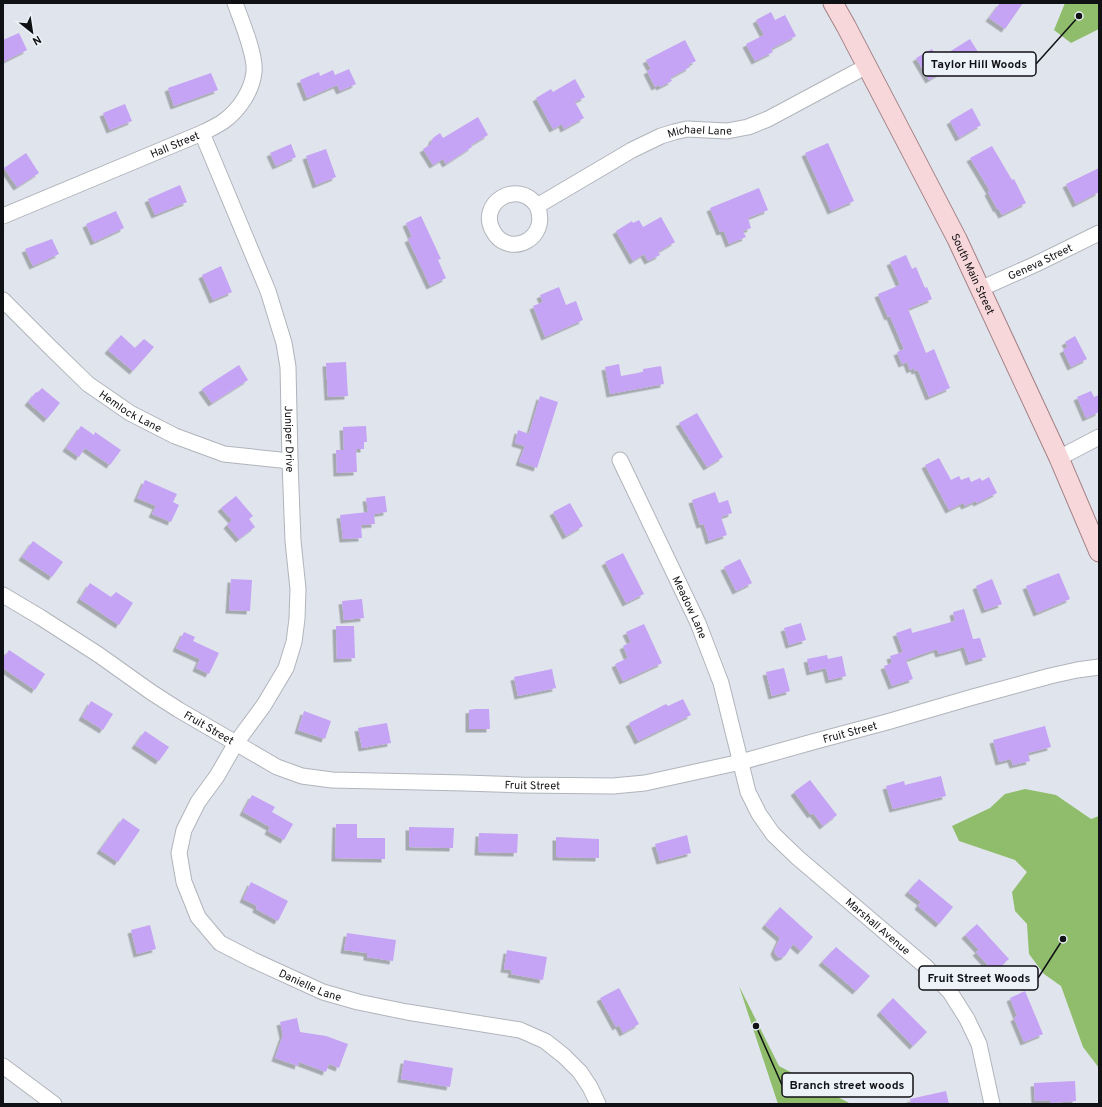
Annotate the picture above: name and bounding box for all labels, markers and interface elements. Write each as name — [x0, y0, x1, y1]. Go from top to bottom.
north arrow — [12, 12, 52, 52]
text: N — [30, 32, 43, 48]
callout: Taylor Hill Woods — [923, 52, 1036, 76]
text: Taylor Hill Woods — [931, 57, 1027, 73]
street label: Michael Lane — [666, 123, 733, 142]
street label: Hall Street — [148, 129, 202, 162]
street label: South Main Street — [947, 231, 997, 317]
street label: Geneva Street — [1006, 241, 1075, 284]
street label: Hemlock Lane — [96, 388, 164, 436]
street label: Juniper Drive — [281, 406, 296, 473]
street label: Meadow Lane — [669, 574, 709, 641]
street label: Fruit Street — [181, 708, 236, 748]
street label: Fruit Street — [821, 719, 879, 747]
street label: Fruit Street — [504, 778, 560, 793]
street label: Marshall Avenue — [842, 895, 913, 958]
callout: Fruit Street Woods — [919, 966, 1038, 990]
street label: Danielle Lane — [276, 967, 343, 1005]
text: Fruit Street Woods — [928, 971, 1030, 987]
callout: Branch street woods — [782, 1073, 913, 1097]
text: Branch street woods — [789, 1078, 905, 1094]

